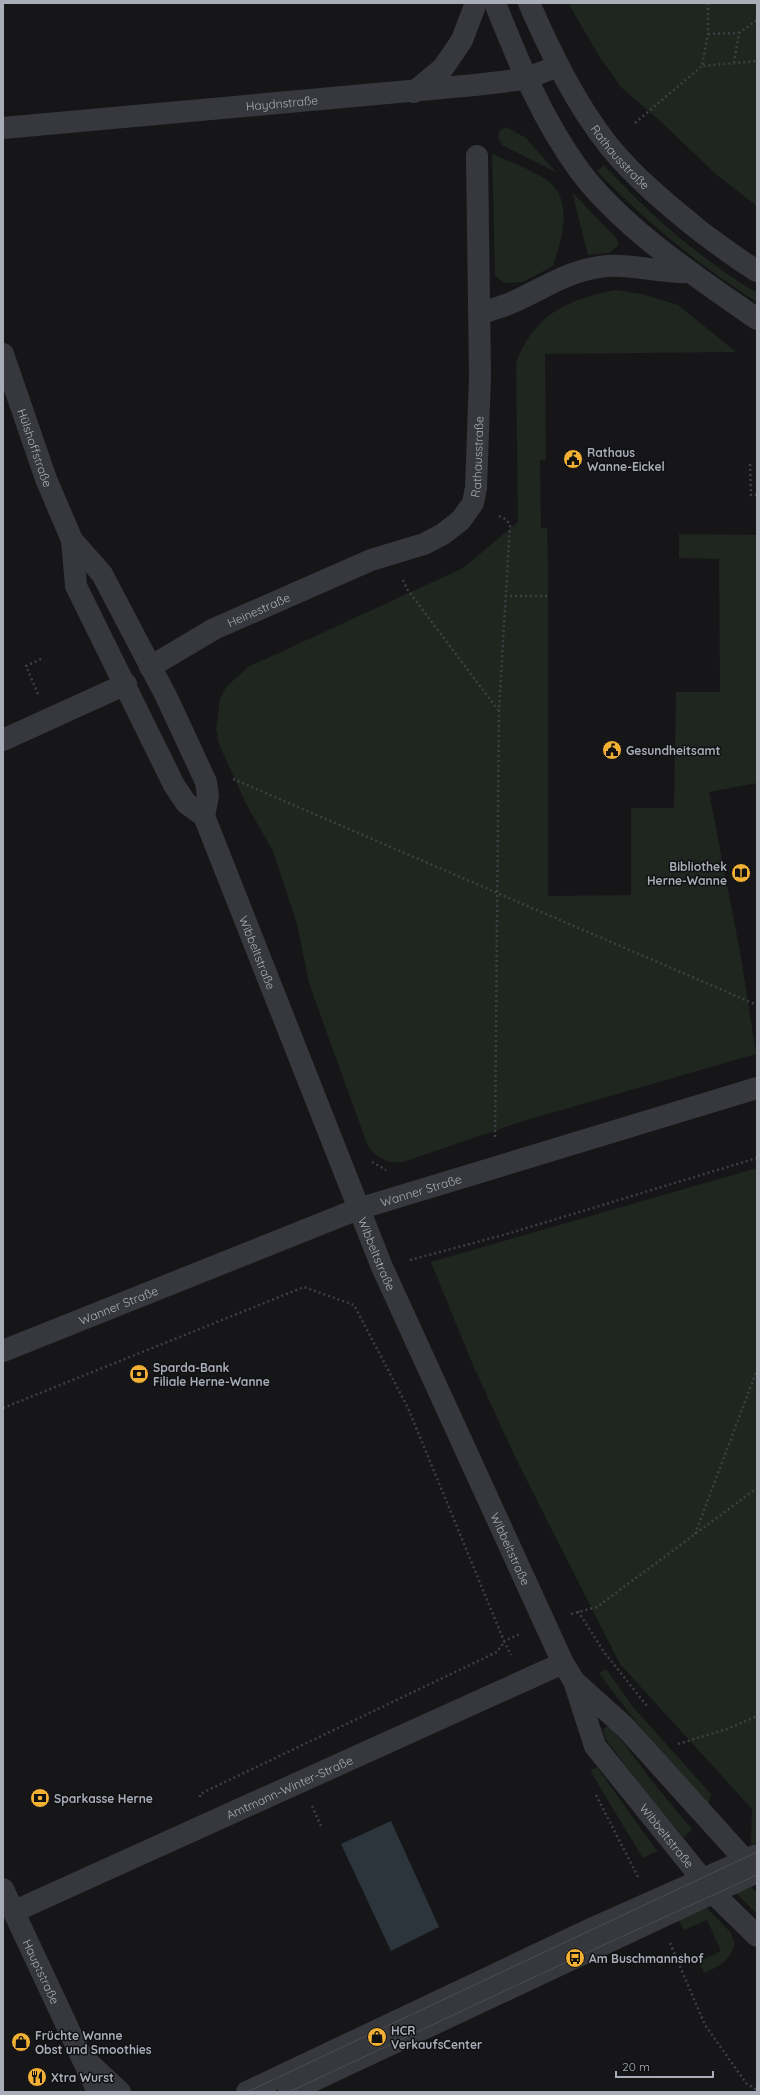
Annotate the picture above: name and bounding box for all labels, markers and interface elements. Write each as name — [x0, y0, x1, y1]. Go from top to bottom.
street label: Haydnstraße — [245, 92, 319, 113]
street label: Rathausstraße — [588, 122, 653, 192]
street label: Hülshoffstraße — [15, 406, 56, 489]
street label: Rathausstraße — [467, 416, 486, 499]
place label: Rathaus Wanne-Eickel — [587, 445, 665, 474]
public building icon: Rathaus Wanne-Eickel — [562, 448, 584, 470]
street label: Heinestraße — [225, 589, 292, 630]
public building icon: Gesundheitsamt — [601, 739, 623, 761]
place label: Gesundheitsamt — [626, 743, 721, 758]
place label: Bibliothek Herne-Wanne — [647, 859, 727, 888]
library icon: Bibliothek Herne-Wanne — [730, 862, 752, 884]
street label: Wibbeltstraße — [237, 913, 279, 992]
street label: Wanner Straße — [378, 1171, 463, 1209]
street label: Wibbeltstraße — [355, 1215, 399, 1293]
street label: Wanner Straße — [76, 1282, 160, 1328]
place label: Sparda-Bank Filiale Herne-Wanne — [153, 1360, 270, 1389]
bank icon: Sparda-Bank Filiale Herne-Wanne — [128, 1363, 150, 1385]
street label: Wibbeltstraße — [488, 1510, 534, 1588]
street label: Amtmann-Winter-Straße — [224, 1752, 355, 1822]
bank icon: Sparkasse Herne — [29, 1787, 51, 1809]
place label: Sparkasse Herne — [54, 1791, 153, 1806]
street label: Wibbeltstraße — [637, 1800, 698, 1871]
street label: Hauptstraße — [20, 1937, 63, 2006]
bus stop icon: Am Buschmannshof — [564, 1947, 586, 1969]
place label: Am Buschmannshof — [589, 1951, 704, 1966]
place label: HCR VerkaufsCenter — [391, 2023, 482, 2052]
shop icon: HCR VerkaufsCenter — [366, 2026, 388, 2048]
place label: Früchte Wanne Obst und Smoothies — [35, 2028, 152, 2057]
shop icon: Früchte Wanne Obst und Smoothies — [10, 2031, 32, 2053]
scale bar — [616, 2053, 713, 2079]
text: 20 m — [622, 2059, 650, 2074]
restaurant icon: Xtra Wurst — [26, 2066, 48, 2088]
place label: Xtra Wurst — [51, 2070, 114, 2085]

